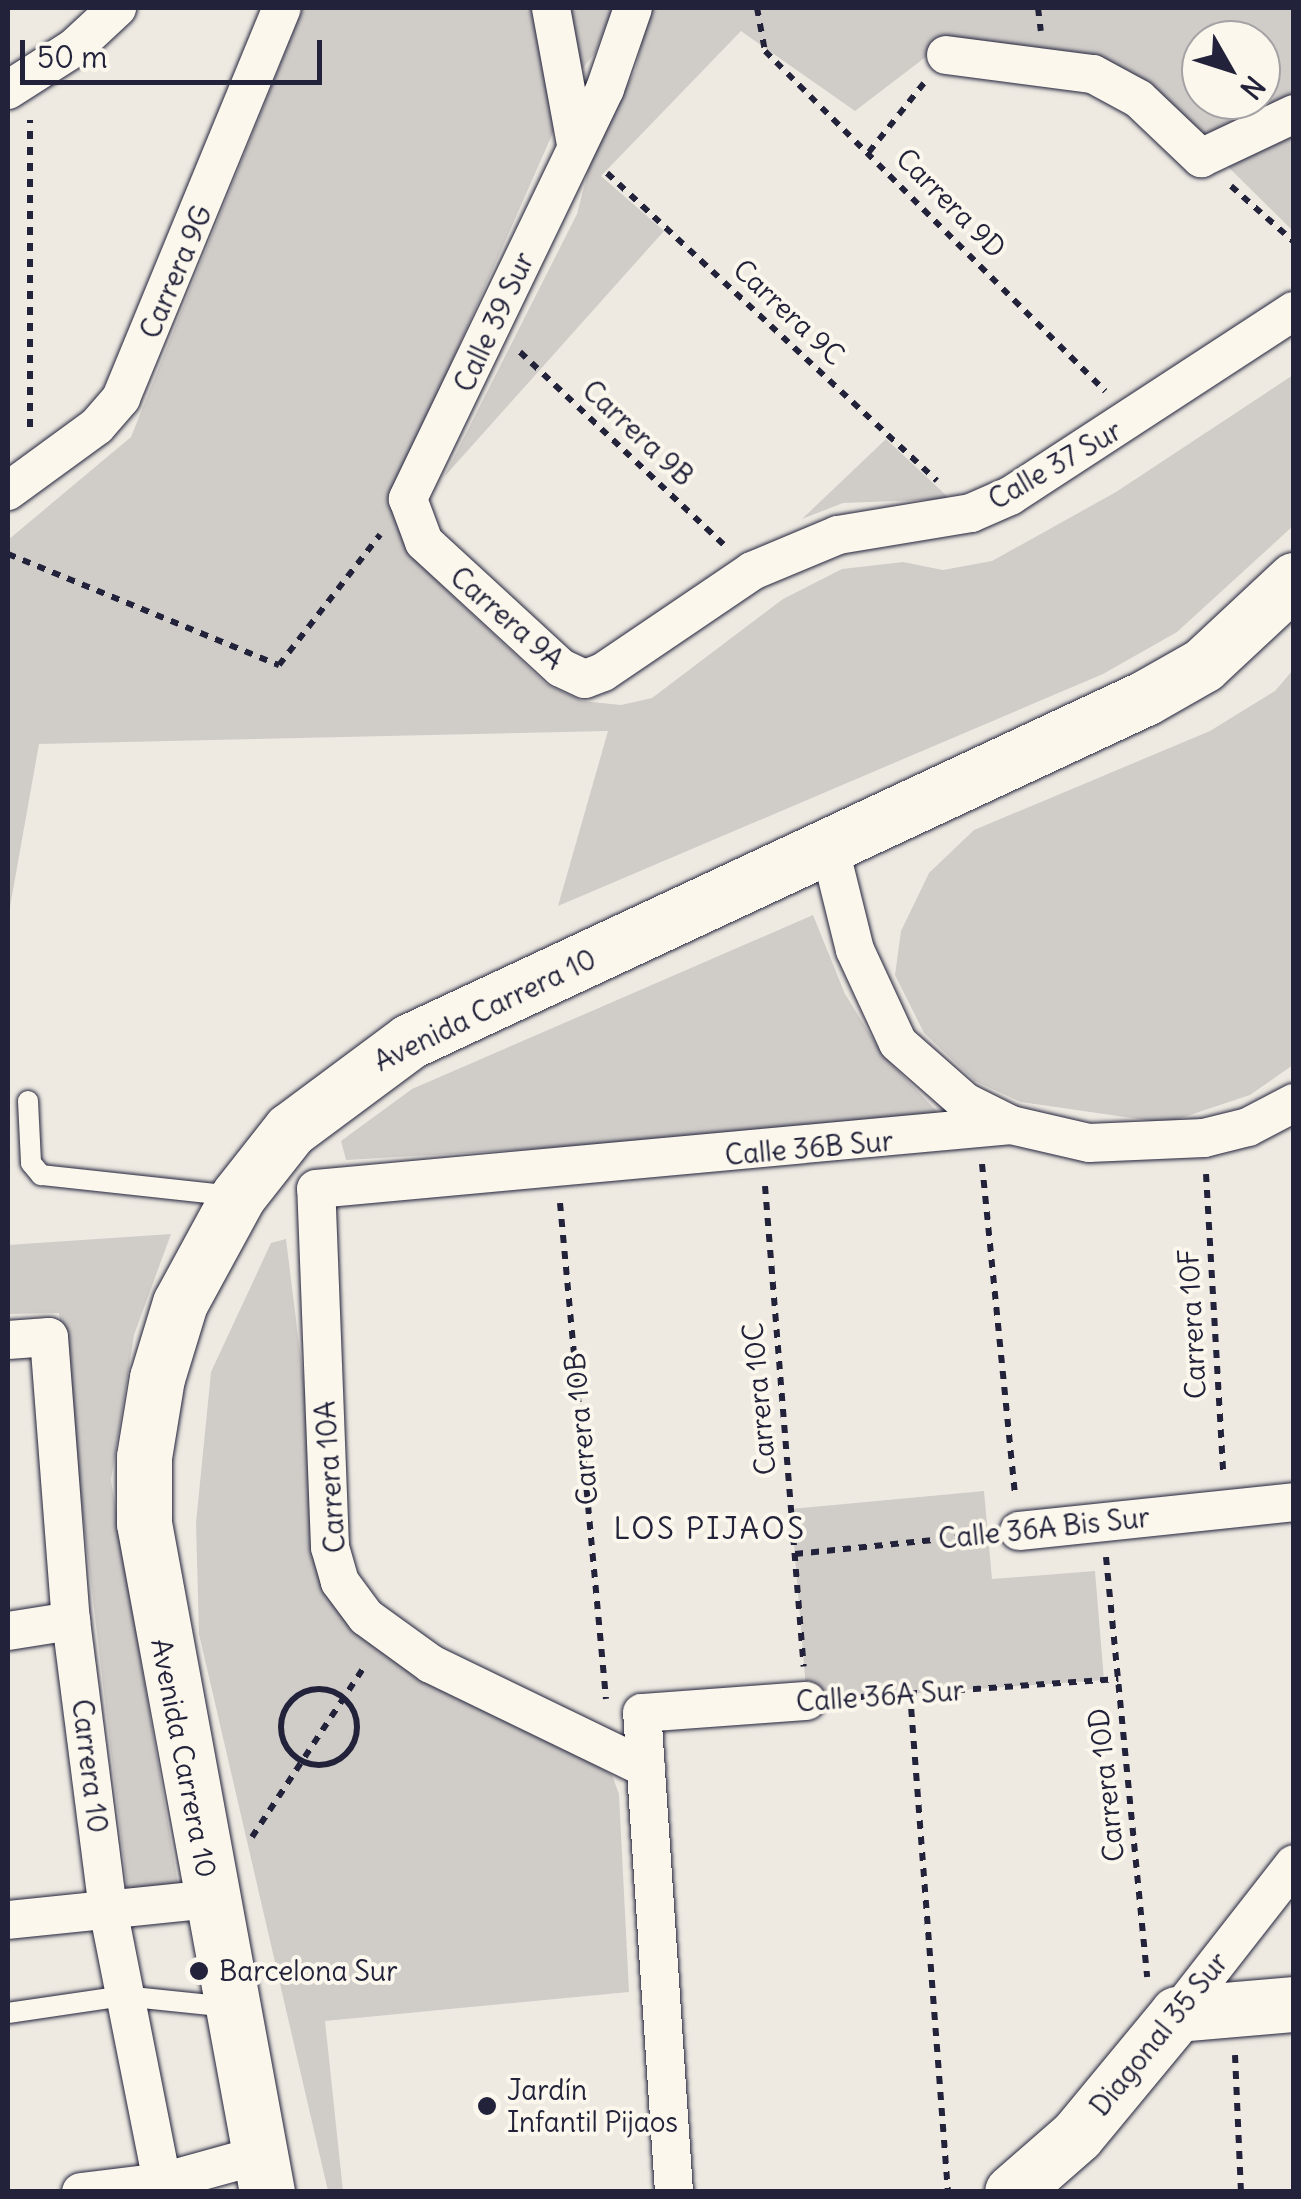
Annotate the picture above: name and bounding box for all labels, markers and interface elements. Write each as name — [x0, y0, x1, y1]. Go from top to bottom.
scale bar — [25, 20, 328, 82]
north arrow — [1181, 20, 1281, 120]
text: 50 m — [37, 38, 107, 76]
text: N — [1233, 69, 1273, 106]
street label: Carrera 9D — [889, 141, 1013, 265]
street label: Carrera 9G — [133, 200, 219, 344]
street label: Calle 39 Sur — [447, 247, 541, 397]
street label: Carrera 9C — [727, 252, 851, 372]
street label: Carrera 9B — [576, 373, 700, 493]
street label: Calle 37 Sur — [982, 413, 1128, 517]
street label: Carrera 9A — [443, 560, 571, 676]
street label: Avenida Carrera 10 — [369, 942, 601, 1078]
street label: Calle 36B Sur — [723, 1124, 895, 1172]
street label: Carrera 10F — [1171, 1248, 1213, 1400]
street label: Carrera 10C — [736, 1321, 782, 1477]
street label: Carrera 10B — [558, 1351, 604, 1507]
street label: Carrera 10A — [308, 1400, 352, 1554]
street label: Calle 36A Bis Sur — [937, 1500, 1151, 1556]
district label: LOS PIJAOS — [614, 1510, 806, 1546]
street label: Avenida Carrera 10 — [144, 1636, 224, 1880]
street label: Calle 36A Sur — [795, 1673, 965, 1719]
street label: Carrera 10 — [65, 1697, 115, 1835]
street label: Carrera 10D — [1081, 1706, 1131, 1864]
street label: Diagonal 35 Sur — [1083, 1946, 1235, 2122]
place label: Barcelona Sur — [219, 1954, 398, 1988]
marker: Barcelona Sur — [188, 1960, 210, 1982]
place label: Jardín Infantil Pijaos — [507, 2073, 678, 2139]
marker: Jardín Infantil Pijaos — [476, 2095, 498, 2117]

